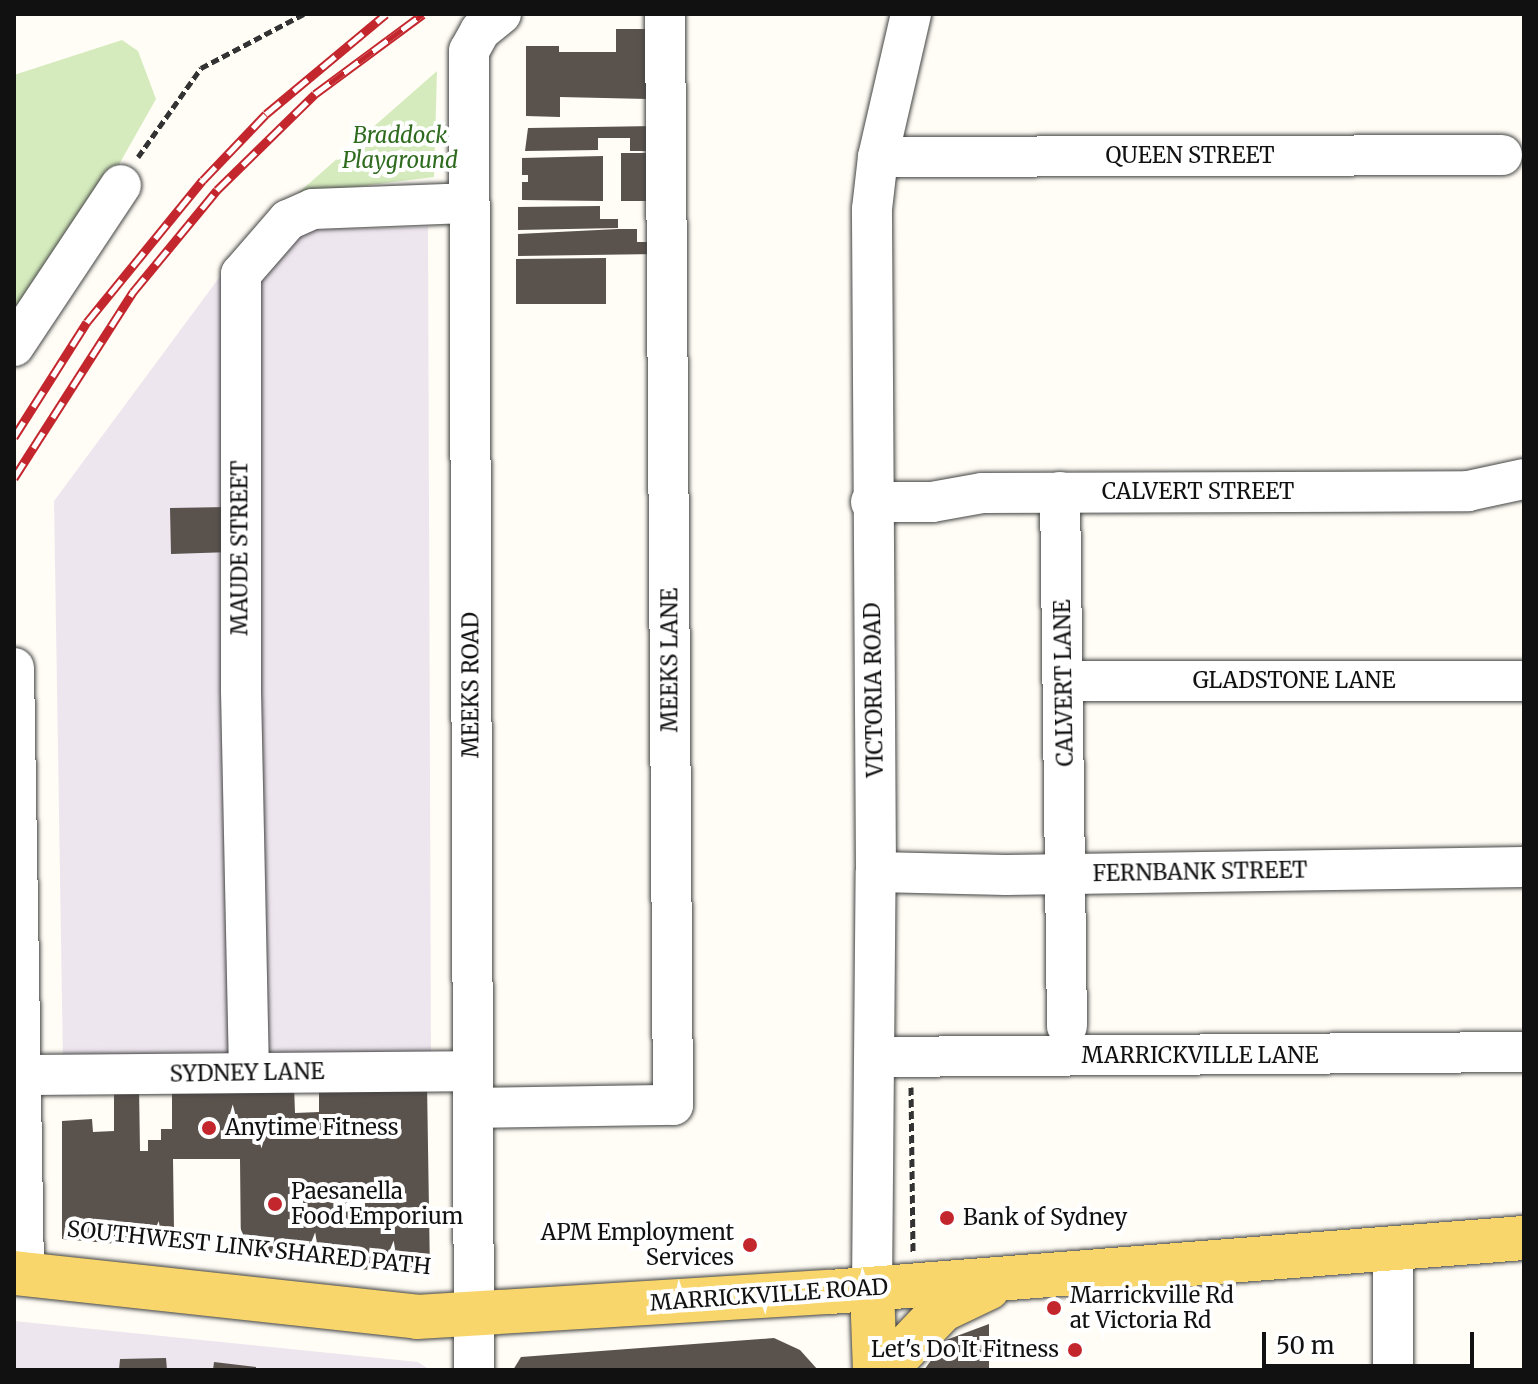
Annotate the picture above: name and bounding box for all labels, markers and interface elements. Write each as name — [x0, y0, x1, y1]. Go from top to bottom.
park label: Braddock Playground — [342, 122, 458, 174]
street label: QUEEN STREET — [1105, 143, 1275, 169]
street label: MAUDE STREET — [227, 460, 253, 636]
street label: CALVERT STREET — [1102, 479, 1294, 505]
street label: MEEKS LANE — [657, 588, 683, 732]
street label: CALVERT LANE — [1049, 599, 1079, 767]
street label: VICTORIA ROAD — [859, 602, 889, 778]
street label: MEEKS ROAD — [458, 612, 484, 758]
street label: GLADSTONE LANE — [1193, 668, 1395, 694]
street label: FERNBANK STREET — [1092, 857, 1308, 887]
street label: MARRICKVILLE LANE — [1082, 1043, 1318, 1069]
street label: SYDNEY LANE — [169, 1058, 325, 1088]
place label: Anytime Fitness — [225, 1115, 398, 1141]
marker: Anytime Fitness — [200, 1119, 218, 1137]
place label: Paesanella Food Emporium — [291, 1178, 463, 1230]
marker: Paesanella Food Emporium — [266, 1195, 284, 1213]
place label: Bank of Sydney — [963, 1205, 1127, 1231]
marker: Bank of Sydney — [938, 1209, 956, 1227]
street label: SOUTHWEST LINK SHARED PATH — [66, 1216, 432, 1280]
place label: APM Employment Services — [541, 1219, 734, 1270]
marker: APM Employment Services — [741, 1236, 759, 1254]
street label: MARRICKVILLE ROAD — [649, 1274, 889, 1316]
place label: Marrickville Rd at Victoria Rd — [1070, 1282, 1234, 1334]
marker: Marrickville Rd at Victoria Rd — [1045, 1299, 1063, 1317]
scale bar — [1266, 1316, 1478, 1366]
text: 50 m — [1276, 1330, 1335, 1361]
place label: Let's Do It Fitness — [871, 1337, 1059, 1363]
marker: Let's Do It Fitness — [1066, 1341, 1084, 1359]

